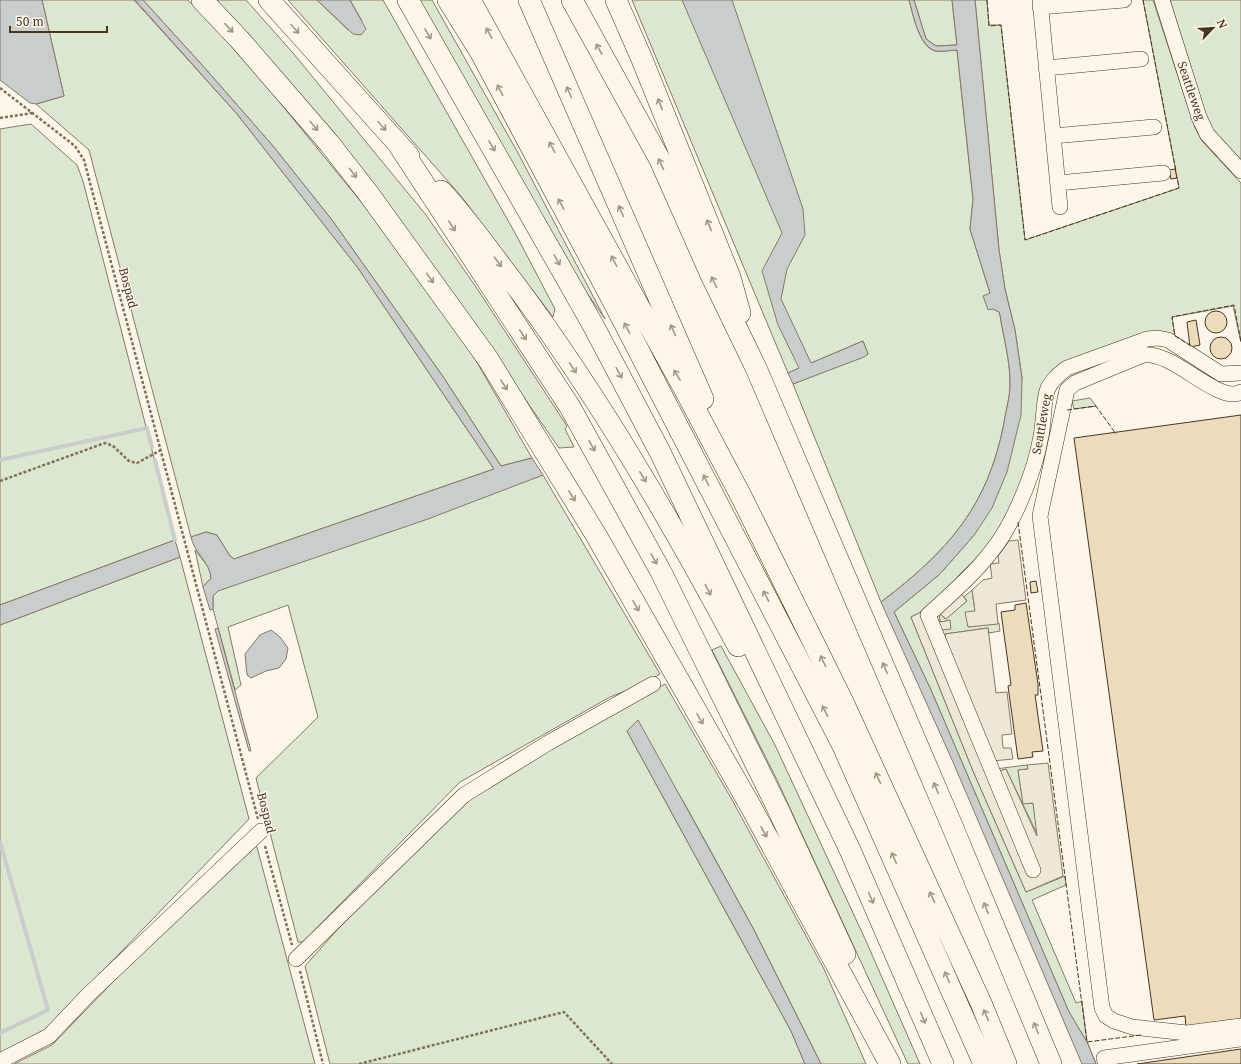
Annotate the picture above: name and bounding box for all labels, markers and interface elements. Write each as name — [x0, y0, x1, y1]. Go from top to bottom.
scale bar — [10, 8, 107, 34]
north arrow — [1193, 8, 1233, 48]
text: 50 m — [16, 13, 44, 30]
text: N — [1214, 16, 1231, 31]
one-way arrow — [224, 23, 233, 33]
one-way arrow — [290, 24, 300, 34]
one-way arrow — [484, 27, 492, 39]
one-way arrow — [424, 28, 432, 40]
one-way arrow — [595, 44, 603, 56]
street label: Seattleweg — [1173, 59, 1210, 123]
one-way arrow — [496, 84, 504, 96]
one-way arrow — [565, 86, 572, 98]
one-way arrow — [656, 98, 663, 110]
one-way arrow — [310, 121, 319, 131]
one-way arrow — [377, 121, 386, 131]
one-way arrow — [489, 140, 497, 152]
one-way arrow — [548, 141, 555, 153]
one-way arrow — [657, 158, 664, 170]
one-way arrow — [349, 168, 357, 179]
one-way arrow — [557, 199, 565, 211]
one-way arrow — [617, 205, 624, 217]
one-way arrow — [704, 219, 712, 231]
one-way arrow — [448, 220, 456, 231]
one-way arrow — [553, 253, 561, 265]
one-way arrow — [609, 255, 617, 267]
one-way arrow — [494, 256, 502, 267]
street label: Bospad — [115, 266, 142, 311]
one-way arrow — [426, 273, 434, 284]
one-way arrow — [710, 277, 717, 289]
one-way arrow — [623, 322, 630, 334]
one-way arrow — [669, 324, 677, 336]
one-way arrow — [519, 329, 527, 340]
one-way arrow — [569, 362, 577, 373]
one-way arrow — [616, 367, 624, 379]
one-way arrow — [672, 369, 680, 381]
one-way arrow — [500, 379, 508, 391]
street label: Seattleweg — [1028, 392, 1055, 456]
one-way arrow — [588, 439, 596, 451]
one-way arrow — [639, 471, 647, 482]
one-way arrow — [702, 475, 709, 487]
one-way arrow — [568, 490, 576, 502]
one-way arrow — [651, 553, 659, 565]
one-way arrow — [705, 584, 712, 596]
one-way arrow — [761, 590, 769, 602]
one-way arrow — [633, 599, 640, 611]
one-way arrow — [819, 655, 826, 667]
one-way arrow — [881, 663, 888, 675]
one-way arrow — [821, 706, 828, 718]
one-way arrow — [697, 712, 705, 724]
one-way arrow — [874, 773, 881, 785]
one-way arrow — [932, 782, 939, 794]
street label: Bospad — [253, 791, 280, 836]
one-way arrow — [761, 826, 768, 838]
one-way arrow — [889, 853, 897, 865]
one-way arrow — [928, 891, 935, 903]
one-way arrow — [868, 892, 876, 904]
one-way arrow — [982, 902, 990, 914]
one-way arrow — [943, 971, 950, 983]
one-way arrow — [981, 1010, 989, 1022]
one-way arrow — [920, 1011, 928, 1023]
one-way arrow — [1032, 1022, 1039, 1034]

